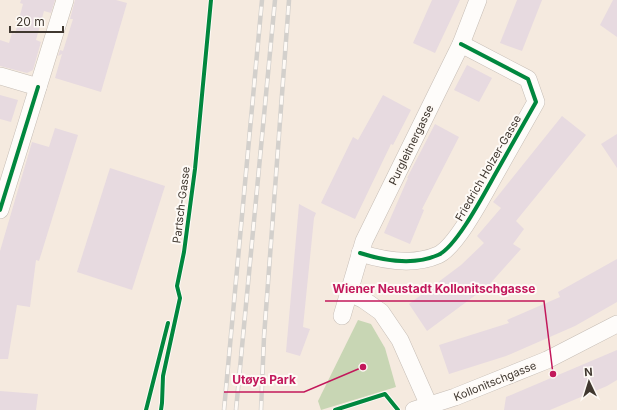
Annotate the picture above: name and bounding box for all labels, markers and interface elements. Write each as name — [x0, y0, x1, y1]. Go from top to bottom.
scale bar — [10, 8, 63, 34]
text: 20 m — [16, 14, 45, 29]
street label: Purgleitnergasse — [386, 103, 436, 187]
street label: Friedrich Holzer-Gasse — [452, 112, 524, 224]
street label: Partsch-Gasse — [169, 166, 193, 244]
callout: Wiener Neustadt Kollonitschgasse — [325, 277, 544, 301]
text: Wiener Neustadt Kollonitschgasse — [333, 281, 535, 296]
street label: Kollonitschgasse — [452, 358, 538, 404]
north arrow — [569, 362, 609, 402]
text: N — [584, 365, 593, 379]
callout: Utøya Park — [224, 368, 304, 392]
text: Utøya Park — [232, 372, 296, 387]

